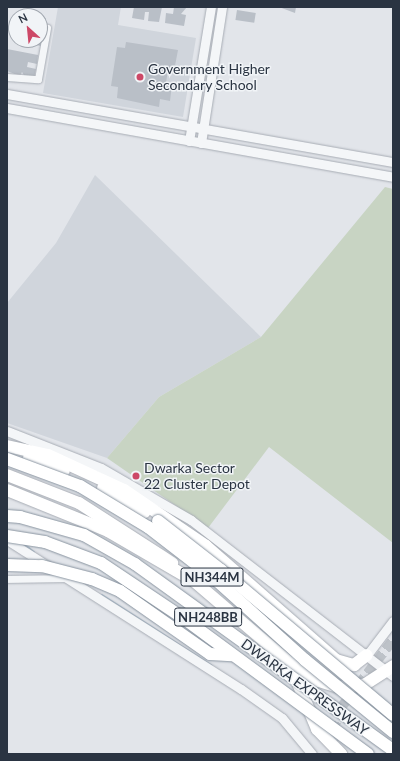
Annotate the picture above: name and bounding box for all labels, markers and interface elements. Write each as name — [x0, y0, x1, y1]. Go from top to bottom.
north arrow — [8, 8, 48, 48]
text: N — [16, 10, 30, 25]
place label: Government Higher Secondary School — [148, 61, 270, 94]
marker: Government Higher Secondary School — [135, 72, 145, 82]
place label: Dwarka Sector 22 Cluster Depot — [144, 460, 250, 492]
marker: Dwarka Sector 22 Cluster Depot — [131, 471, 141, 481]
road number: NH344M — [180, 566, 244, 588]
road number: NH248BB — [174, 606, 242, 628]
street label: DWARKA EXPRESSWAY — [238, 635, 372, 739]

